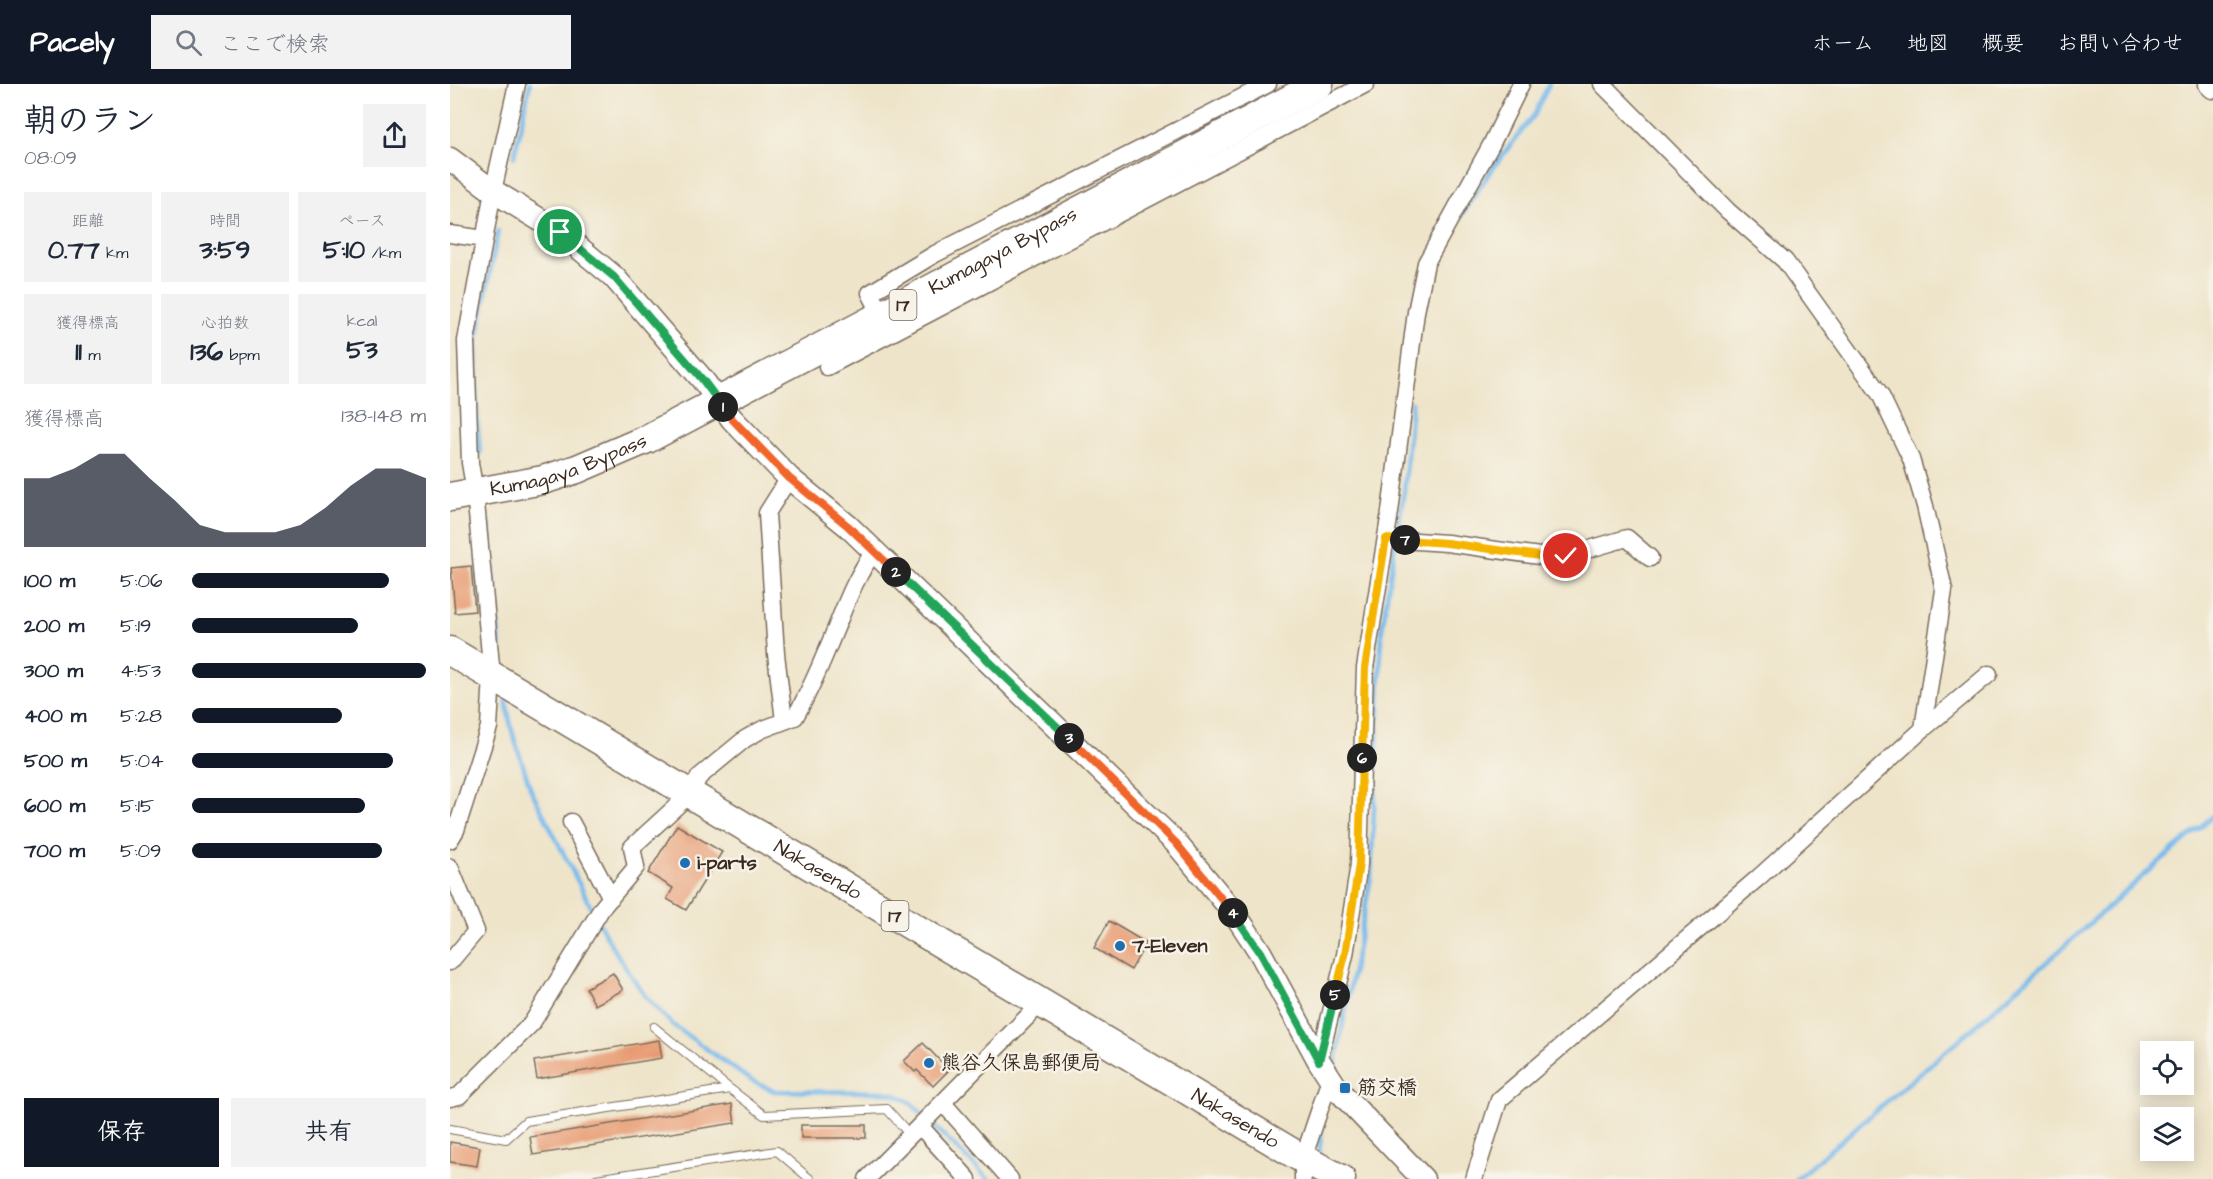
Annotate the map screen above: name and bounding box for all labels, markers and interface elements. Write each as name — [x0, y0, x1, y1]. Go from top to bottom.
search box — [151, 15, 571, 69]
text: Pacely — [30, 23, 115, 62]
icon: search — [172, 26, 205, 59]
text: ここで検索 — [220, 29, 330, 60]
text: ホーム — [1812, 29, 1874, 58]
text: 地図 — [1907, 29, 1949, 58]
text: 概要 — [1982, 29, 2024, 58]
text: お問い合わせ — [2057, 29, 2183, 58]
text: 朝のラン — [24, 98, 156, 144]
button: share — [363, 104, 426, 167]
text: 08:09 — [24, 144, 77, 172]
street label: Kumagaya Bypass — [924, 200, 1082, 302]
pin — [534, 206, 585, 257]
text: 距離 — [72, 210, 104, 232]
text: 時間 — [209, 210, 241, 232]
text: ペース — [338, 210, 386, 232]
icon: arrive — [543, 215, 576, 248]
text: 0.77 — [48, 232, 100, 268]
text: 3:59 — [200, 232, 250, 268]
text: 5:10 — [323, 232, 365, 268]
text: km — [100, 242, 128, 264]
text: /km — [365, 242, 401, 264]
road number: 17 — [890, 290, 916, 320]
text: kcal — [347, 310, 377, 332]
text: 獲得標高 — [56, 312, 120, 334]
text: 心拍数 — [201, 312, 249, 334]
text: 53 — [346, 332, 378, 368]
text: 11 — [75, 334, 82, 370]
text: 136 — [190, 334, 223, 370]
text: m — [82, 344, 101, 366]
text: bpm — [223, 344, 260, 366]
pin: 1 — [708, 392, 738, 422]
text: 1 — [722, 396, 724, 418]
text: 138–148 m — [341, 402, 426, 430]
text: 獲得標高 — [24, 405, 104, 433]
street label: Kumagaya Bypass — [488, 427, 651, 503]
pin: 7 — [1390, 525, 1420, 555]
text: 7 — [1400, 529, 1410, 551]
pin — [1540, 530, 1591, 581]
icon: check — [1549, 539, 1582, 572]
pin: 2 — [881, 557, 911, 587]
text: 2 — [891, 561, 901, 583]
text: 100 m — [24, 567, 75, 595]
text: 5:06 — [120, 567, 163, 595]
text: 200 m — [24, 612, 84, 640]
text: 5:19 — [120, 612, 151, 640]
text: 300 m — [24, 657, 83, 685]
text: 4:53 — [120, 657, 161, 685]
text: 400 m — [24, 702, 86, 730]
text: 5:28 — [120, 702, 162, 730]
pin: 3 — [1054, 723, 1084, 753]
text: 3 — [1065, 727, 1073, 749]
pin: 6 — [1347, 743, 1377, 773]
text: 500 m — [24, 747, 87, 775]
text: 5:04 — [120, 747, 164, 775]
text: 6 — [1357, 747, 1367, 769]
text: 600 m — [24, 792, 85, 820]
text: 5:15 — [120, 792, 154, 820]
street label: Nakasendo — [769, 833, 867, 907]
text: 700 m — [24, 837, 85, 865]
text: 5:09 — [120, 837, 162, 865]
place label: i-parts — [697, 849, 757, 877]
marker: i-parts — [678, 856, 692, 870]
pin: 4 — [1218, 898, 1248, 928]
road number: 17 — [882, 901, 908, 931]
text: 4 — [1228, 902, 1238, 924]
place label: 7-Eleven — [1131, 932, 1208, 960]
marker: 7-Eleven — [1113, 939, 1127, 953]
pin: 5 — [1320, 980, 1350, 1010]
text: 5 — [1329, 984, 1341, 1006]
map controls — [2140, 1041, 2194, 1161]
button: locate — [2140, 1041, 2194, 1095]
place label: 熊谷久保島郵便局 — [941, 1049, 1101, 1077]
marker: 熊谷久保島郵便局 — [922, 1056, 936, 1070]
place label: 筋交橋 — [1357, 1074, 1417, 1102]
marker: 筋交橋 — [1338, 1081, 1352, 1095]
street label: Nakasendo — [1186, 1082, 1284, 1156]
button: 保存 — [24, 1098, 219, 1167]
button: 共有 — [231, 1098, 426, 1167]
button: layers — [2140, 1107, 2194, 1161]

